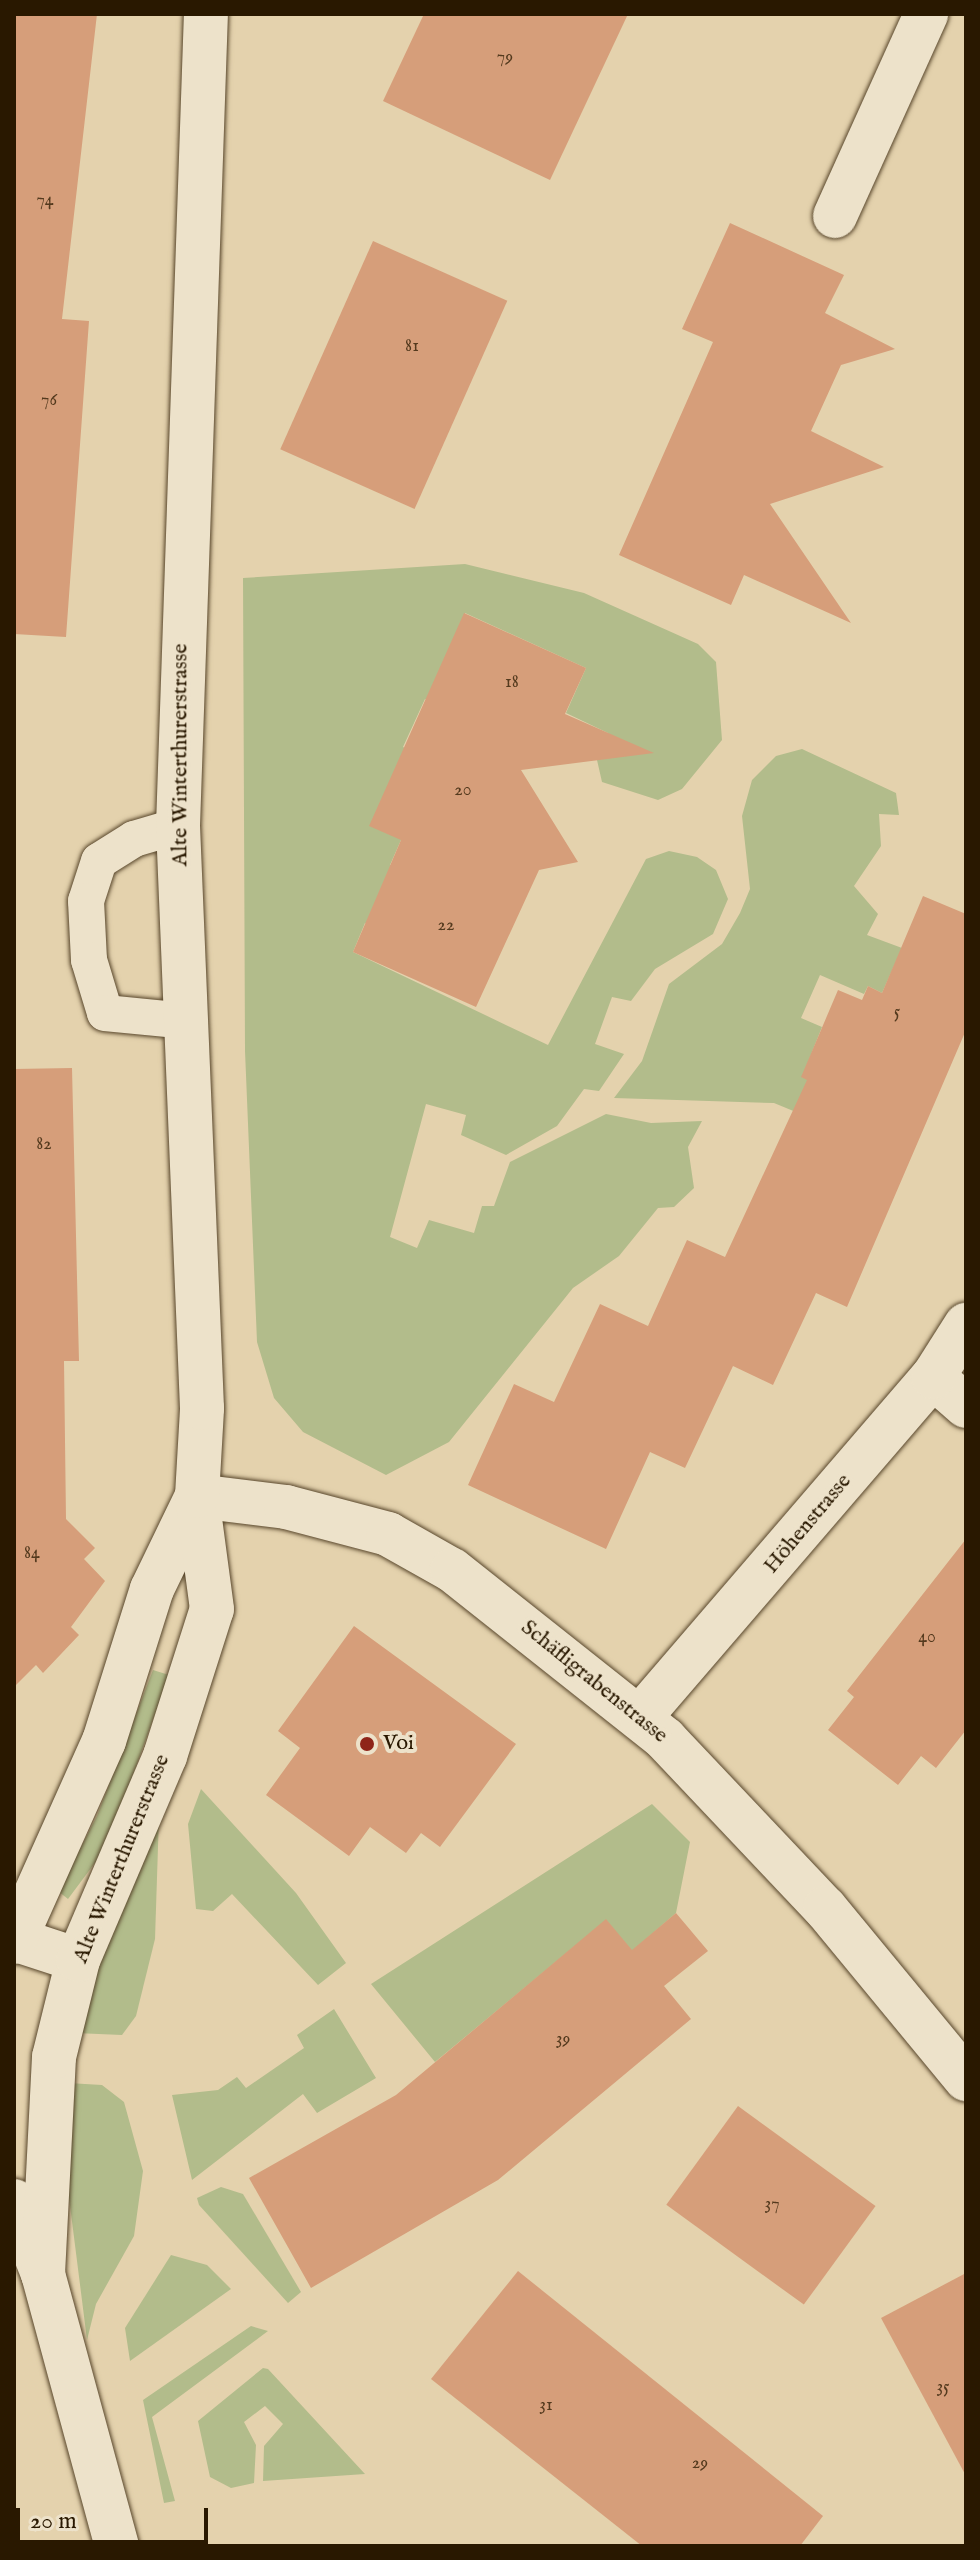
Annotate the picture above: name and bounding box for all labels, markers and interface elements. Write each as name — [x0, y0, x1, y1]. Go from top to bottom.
house number: 79 — [497, 47, 513, 69]
house number: 74 — [36, 190, 54, 212]
house number: 81 — [405, 336, 419, 358]
house number: 76 — [41, 390, 57, 412]
street label: Alte Winterthurerstrasse — [168, 644, 194, 866]
house number: 18 — [505, 672, 519, 694]
house number: 20 — [454, 780, 472, 802]
house number: 22 — [438, 915, 454, 937]
house number: 5 — [894, 1002, 900, 1024]
house number: 82 — [36, 1134, 52, 1156]
street label: Höhenstrasse — [759, 1469, 857, 1579]
house number: 84 — [24, 1543, 40, 1565]
street label: Schäfligrabenstrasse — [515, 1615, 673, 1749]
house number: 40 — [918, 1627, 936, 1649]
place label: Voi — [383, 1731, 414, 1757]
marker: Voi — [358, 1735, 376, 1753]
street label: Alte Winterthurerstrasse — [68, 1751, 176, 1967]
house number: 39 — [556, 2029, 570, 2051]
house number: 37 — [764, 2194, 780, 2216]
house number: 35 — [936, 2377, 950, 2399]
house number: 31 — [539, 2395, 553, 2417]
house number: 29 — [692, 2453, 708, 2475]
scale bar — [20, 2492, 212, 2542]
text: 20 m — [30, 2506, 77, 2537]

